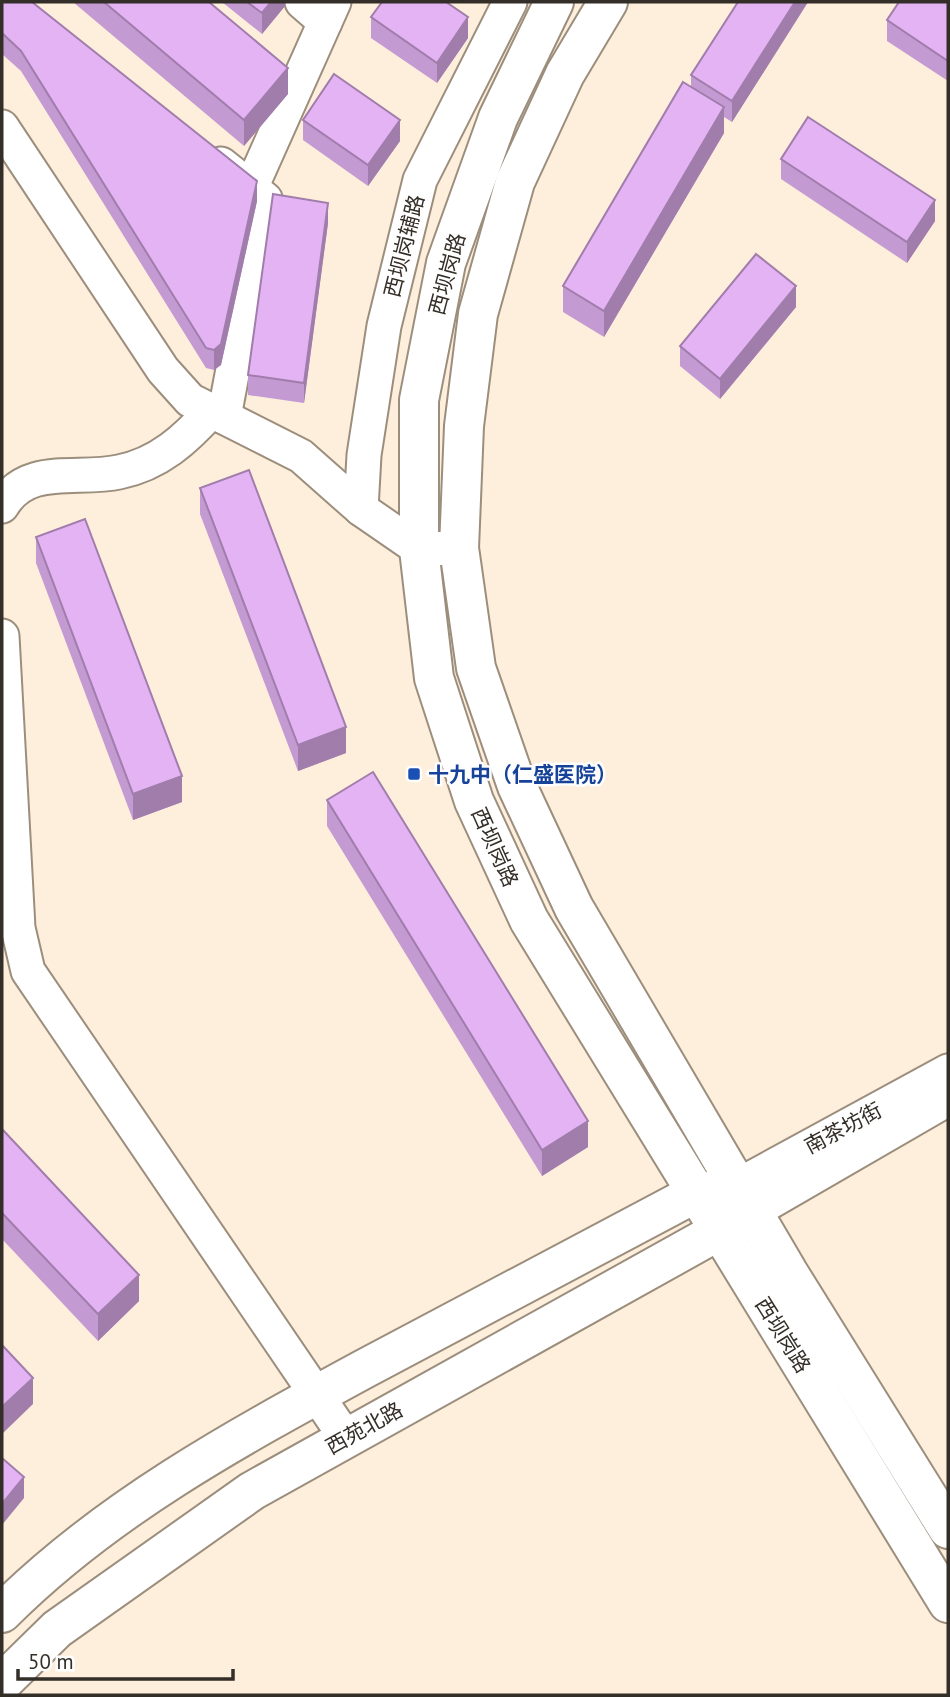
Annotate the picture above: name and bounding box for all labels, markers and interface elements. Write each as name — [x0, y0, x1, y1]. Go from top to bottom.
street label: 西坝岗辅路 — [378, 192, 430, 300]
street label: 西坝岗路 — [423, 230, 471, 318]
place label: 十九中（仁盛医院） — [428, 761, 617, 788]
marker: 十九中（仁盛医院） — [406, 766, 422, 782]
street label: 西坝岗路 — [466, 803, 524, 891]
street label: 南茶坊街 — [800, 1096, 886, 1160]
street label: 西坝岗路 — [749, 1292, 817, 1378]
street label: 西苑北路 — [321, 1396, 407, 1460]
scale bar — [18, 1638, 233, 1682]
text: 50 m — [28, 1648, 74, 1675]

